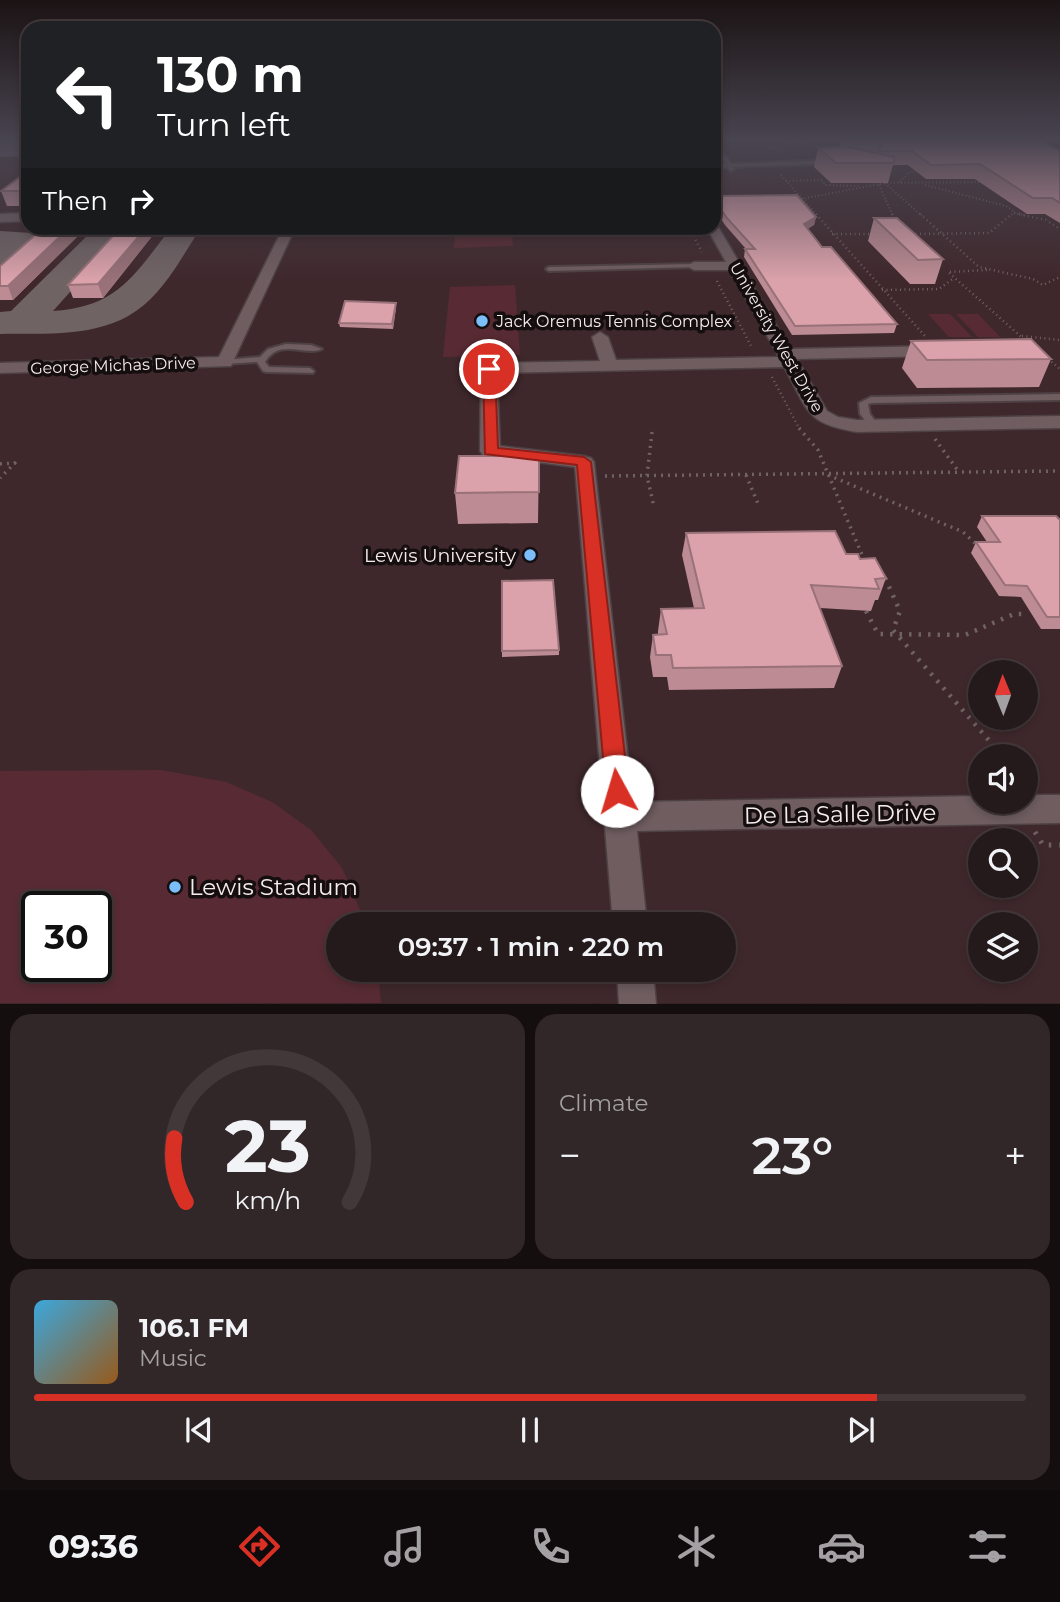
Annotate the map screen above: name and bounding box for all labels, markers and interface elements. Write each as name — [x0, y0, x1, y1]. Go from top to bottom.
text: 130 m — [157, 45, 304, 104]
icon: left — [42, 49, 133, 140]
text: Turn left — [157, 105, 291, 144]
icon: right — [122, 182, 160, 220]
text: Then — [42, 185, 108, 217]
street label: University West Drive — [726, 259, 827, 416]
place label: Jack Oremus Tennis Complex — [495, 312, 733, 331]
marker: Jack Oremus Tennis Complex — [474, 313, 490, 329]
pin — [459, 339, 519, 399]
icon: arrive — [470, 350, 508, 388]
street label: George Michas Drive — [30, 353, 196, 378]
place label: Lewis University — [364, 544, 517, 567]
marker: Lewis University — [522, 547, 538, 563]
north arrow — [968, 660, 1038, 730]
map controls — [968, 660, 1038, 982]
button: sound — [968, 744, 1038, 814]
position arrow — [580, 754, 654, 828]
street label: De La Salle Drive — [744, 798, 936, 830]
button: search — [968, 828, 1038, 898]
place label: Lewis Stadium — [189, 873, 358, 901]
marker: Lewis Stadium — [167, 879, 183, 895]
speed limit sign: 30 — [21, 891, 112, 982]
button: layers — [968, 912, 1038, 982]
text: 09:37 · 1 min · 220 m — [398, 931, 664, 963]
text: Climate — [559, 1089, 648, 1117]
text: 23 — [224, 1103, 311, 1191]
text: 23° — [752, 1124, 833, 1187]
text: − — [559, 1132, 581, 1179]
text: + — [1004, 1132, 1026, 1179]
text: km/h — [234, 1185, 301, 1215]
text: 106.1 FM — [139, 1312, 249, 1344]
text: Music — [139, 1344, 207, 1372]
icon: previous — [180, 1411, 218, 1449]
icon: pause — [511, 1411, 549, 1449]
icon: next — [842, 1411, 880, 1449]
icon: directions — [235, 1522, 284, 1571]
icon: music — [380, 1522, 429, 1571]
icon: phone — [526, 1522, 575, 1571]
icon: climate — [672, 1522, 721, 1571]
icon: car — [817, 1522, 866, 1571]
icon: filters — [963, 1522, 1012, 1571]
text: 09:36 — [48, 1527, 138, 1566]

